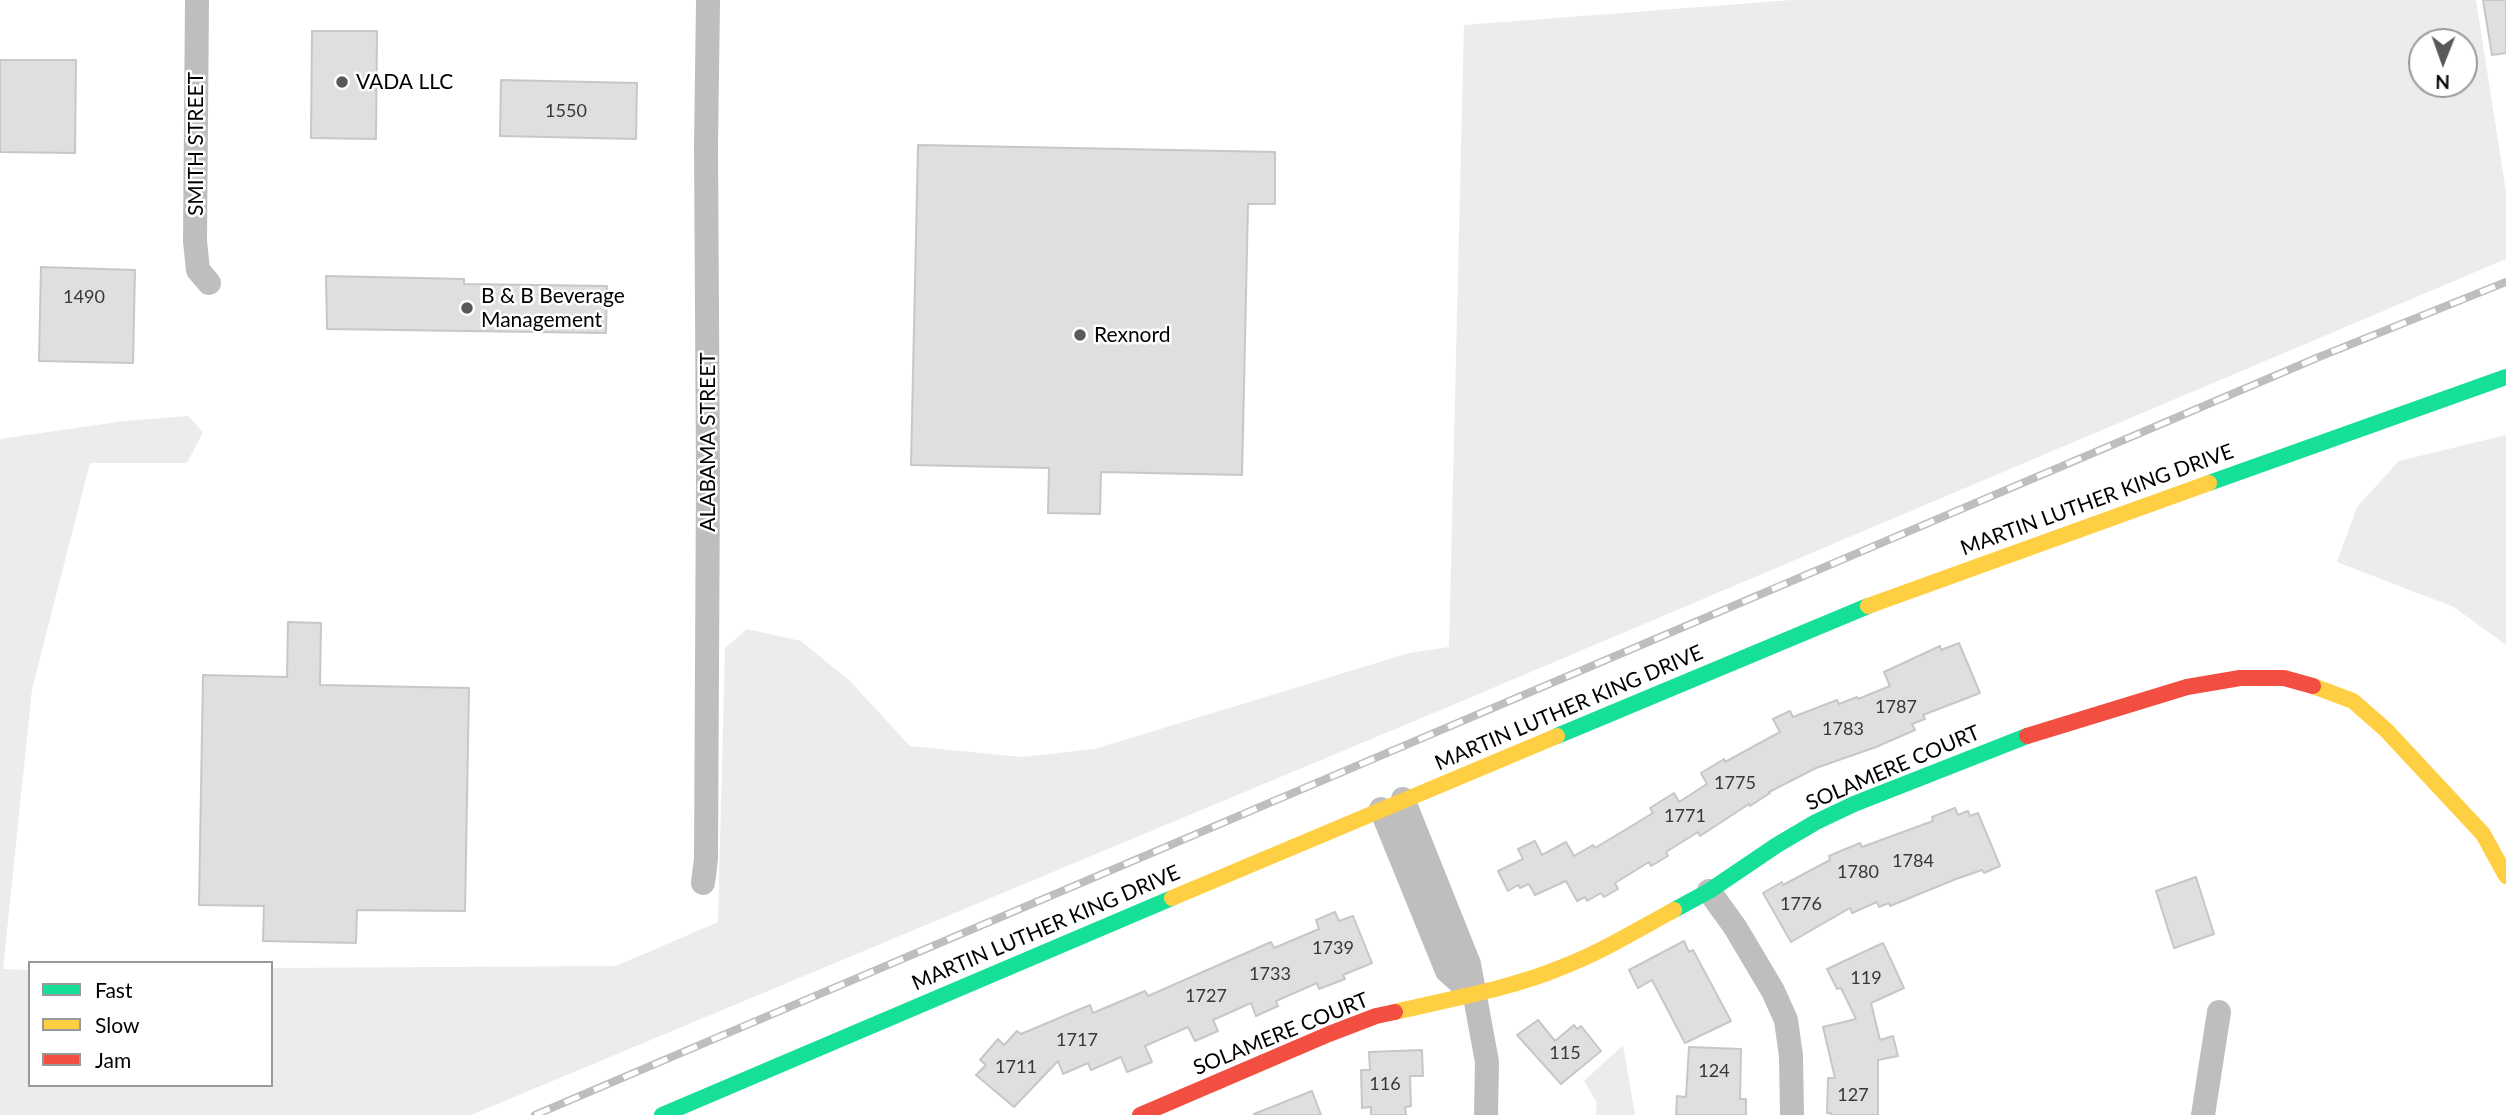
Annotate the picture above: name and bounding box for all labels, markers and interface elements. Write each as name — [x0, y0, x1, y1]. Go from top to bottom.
north arrow — [2408, 28, 2478, 98]
place label: VADA LLC — [356, 69, 453, 95]
text: N — [2435, 71, 2450, 94]
street label: SMITH STREET — [183, 72, 209, 216]
marker: VADA LLC — [334, 74, 350, 90]
house number: 1550 — [545, 100, 587, 122]
place label: B & B Beverage Management — [481, 283, 625, 333]
house number: 1490 — [63, 286, 105, 308]
marker: B & B Beverage Management — [459, 300, 475, 316]
place label: Rexnord — [1094, 322, 1171, 348]
marker: Rexnord — [1072, 327, 1088, 343]
street label: ALABAMA STREET — [695, 352, 721, 532]
street label: MARTIN LUTHER KING DRIVE — [1957, 439, 2237, 561]
street label: MARTIN LUTHER KING DRIVE — [1431, 640, 1707, 776]
house number: 1787 — [1875, 696, 1917, 718]
house number: 1783 — [1822, 718, 1864, 740]
street label: SOLAMERE COURT — [1802, 720, 1984, 816]
house number: 1775 — [1714, 772, 1756, 794]
house number: 1771 — [1664, 805, 1706, 827]
house number: 1784 — [1892, 850, 1934, 872]
street label: MARTIN LUTHER KING DRIVE — [908, 860, 1184, 996]
house number: 1780 — [1837, 861, 1879, 883]
house number: 1776 — [1780, 893, 1822, 915]
house number: 1739 — [1312, 937, 1354, 959]
legend — [28, 961, 273, 1087]
house number: 1733 — [1249, 963, 1291, 985]
house number: 119 — [1850, 967, 1882, 989]
text: Fast — [95, 977, 132, 1002]
house number: 1727 — [1185, 985, 1227, 1007]
street label: SOLAMERE COURT — [1190, 987, 1372, 1081]
text: Slow — [95, 1012, 139, 1037]
house number: 1717 — [1056, 1029, 1098, 1051]
house number: 115 — [1549, 1042, 1581, 1064]
text: Jam — [95, 1047, 131, 1072]
house number: 1711 — [995, 1056, 1037, 1078]
house number: 124 — [1698, 1060, 1730, 1082]
house number: 116 — [1369, 1073, 1401, 1095]
house number: 127 — [1837, 1084, 1869, 1106]

